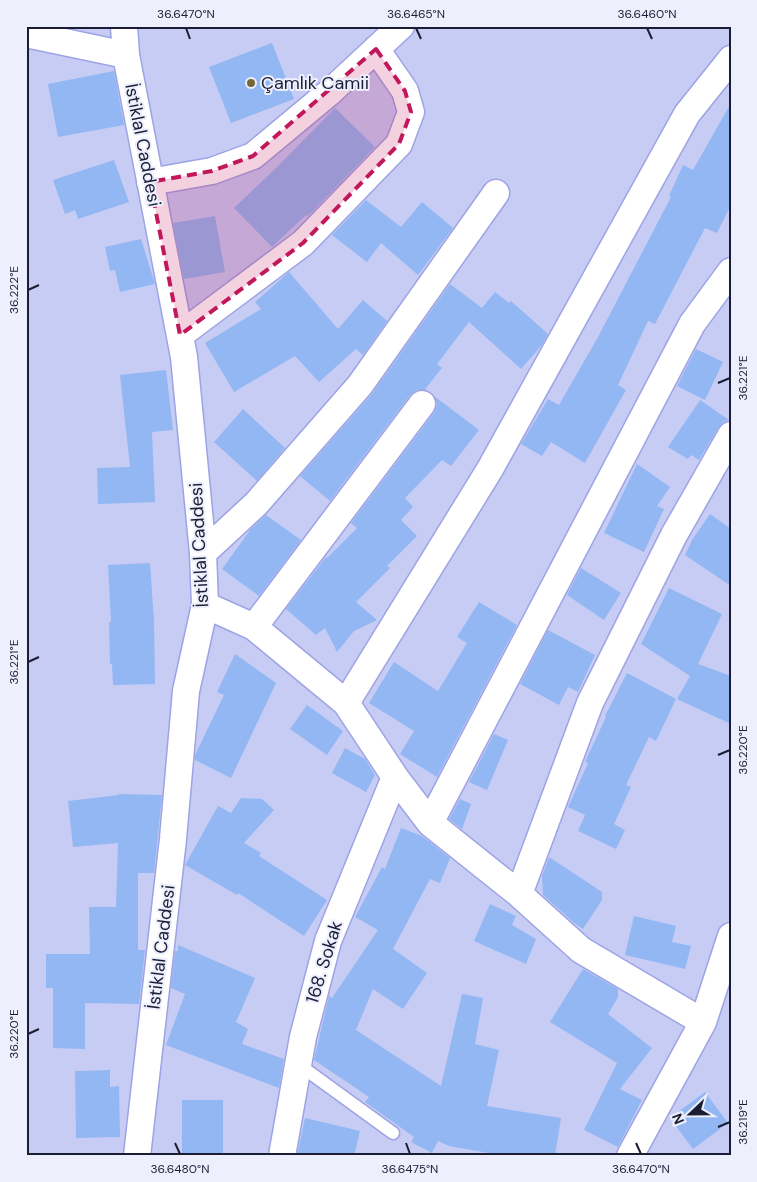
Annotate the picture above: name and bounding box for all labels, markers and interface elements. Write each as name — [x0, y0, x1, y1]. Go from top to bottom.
text: 36.6470°N — [157, 6, 215, 22]
text: 36.6465°N — [387, 6, 445, 22]
text: 36.6460°N — [617, 6, 677, 22]
place label: Çamlık Camii — [261, 71, 369, 95]
marker: Çamlık Camii — [245, 77, 257, 89]
street label: İstiklal Caddesi — [119, 81, 167, 209]
text: 36.222°E — [6, 266, 22, 314]
text: 36.221°E — [735, 355, 751, 401]
street label: İstiklal Caddesi — [184, 482, 214, 608]
text: 36.221°E — [6, 639, 22, 685]
text: 36.220°E — [735, 725, 751, 775]
street label: İstiklal Caddesi — [141, 884, 181, 1010]
street label: 168. Sokak — [300, 918, 348, 1006]
text: 36.220°E — [6, 1009, 22, 1059]
north arrow — [664, 1090, 714, 1140]
text: 36.219°E — [735, 1099, 751, 1145]
text: N — [668, 1111, 688, 1127]
text: 36.6480°N — [151, 1161, 209, 1177]
text: 36.6475°N — [382, 1161, 438, 1177]
text: 36.6470°N — [612, 1161, 670, 1177]

